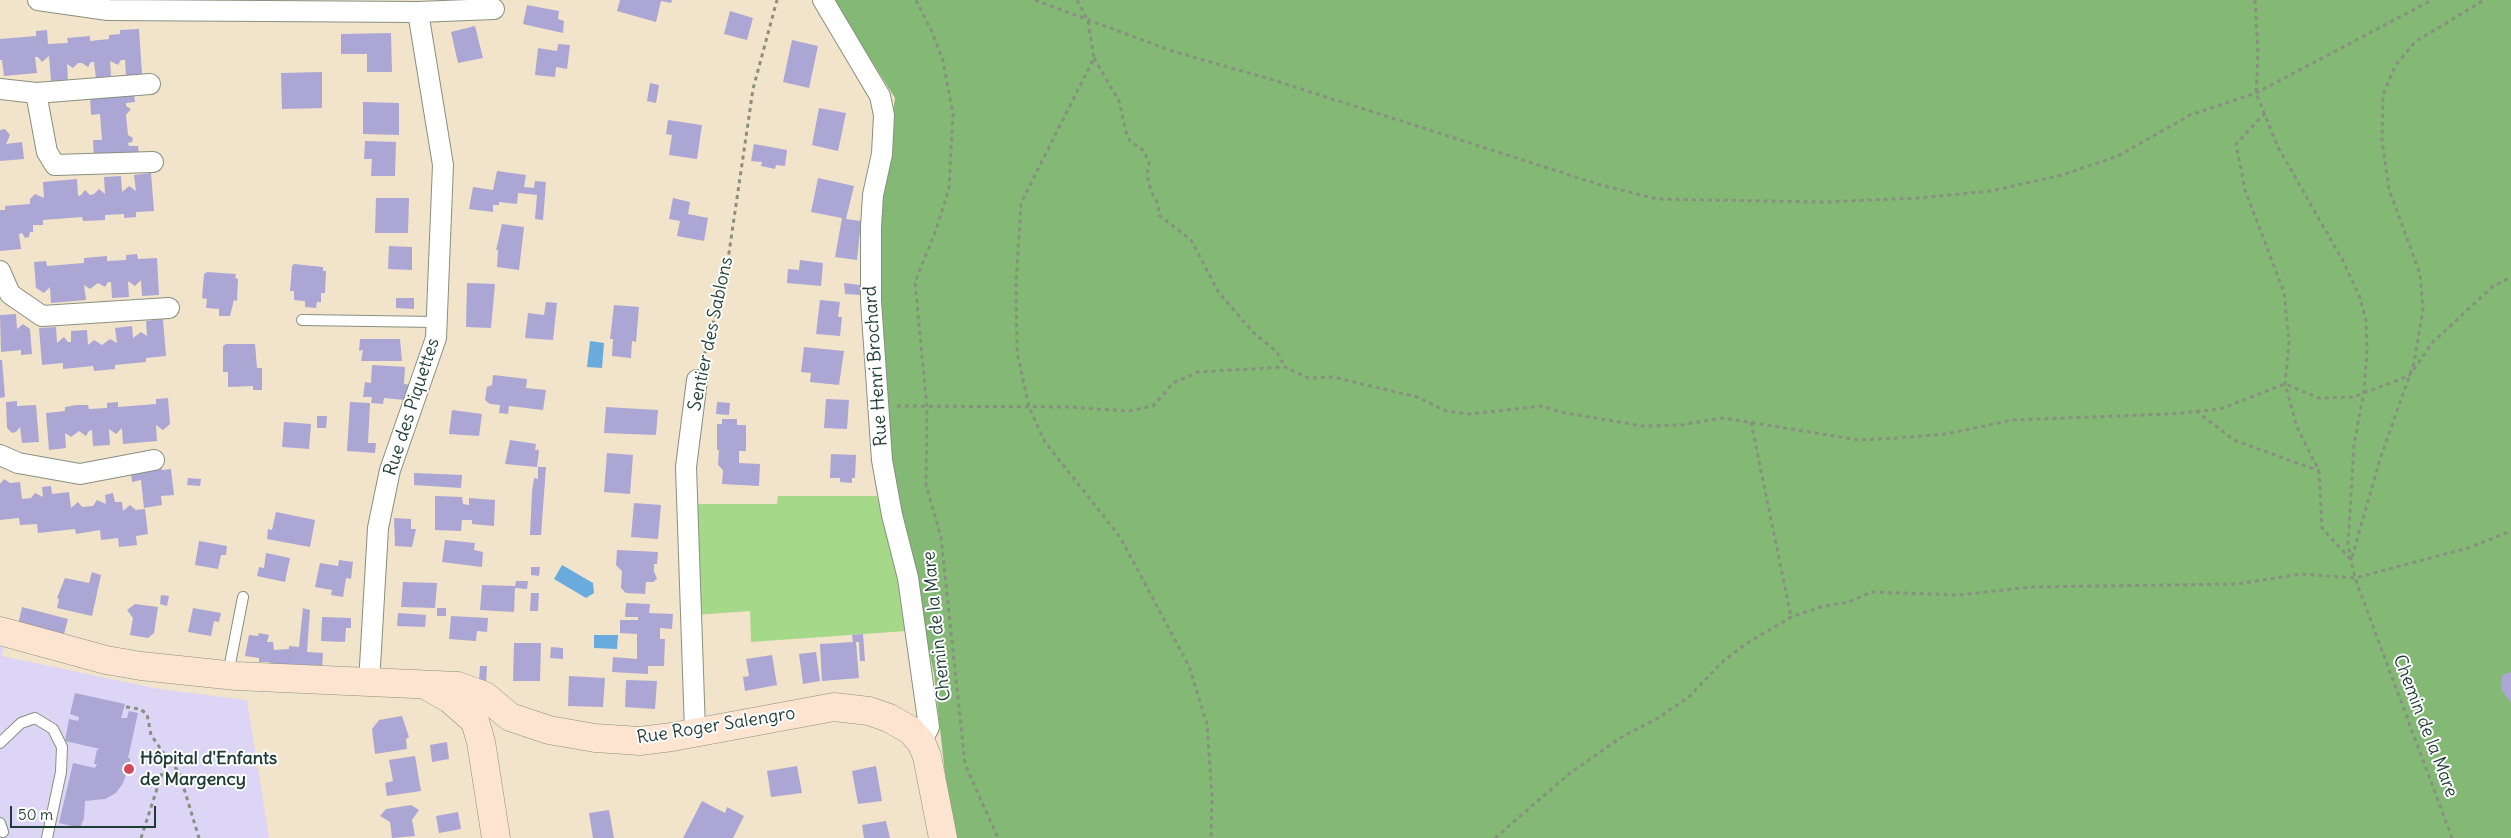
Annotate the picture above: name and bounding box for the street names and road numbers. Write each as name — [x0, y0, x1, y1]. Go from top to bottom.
street label: Sentier des Sablons — [684, 255, 738, 413]
street label: Rue Henri Brochard — [860, 285, 892, 447]
street label: Rue des Piquettes — [380, 336, 444, 478]
street label: Chemin de la Mare — [918, 550, 956, 702]
street label: Chemin de la Mare — [2388, 652, 2462, 800]
street label: Rue Roger Salengro — [635, 703, 797, 749]

